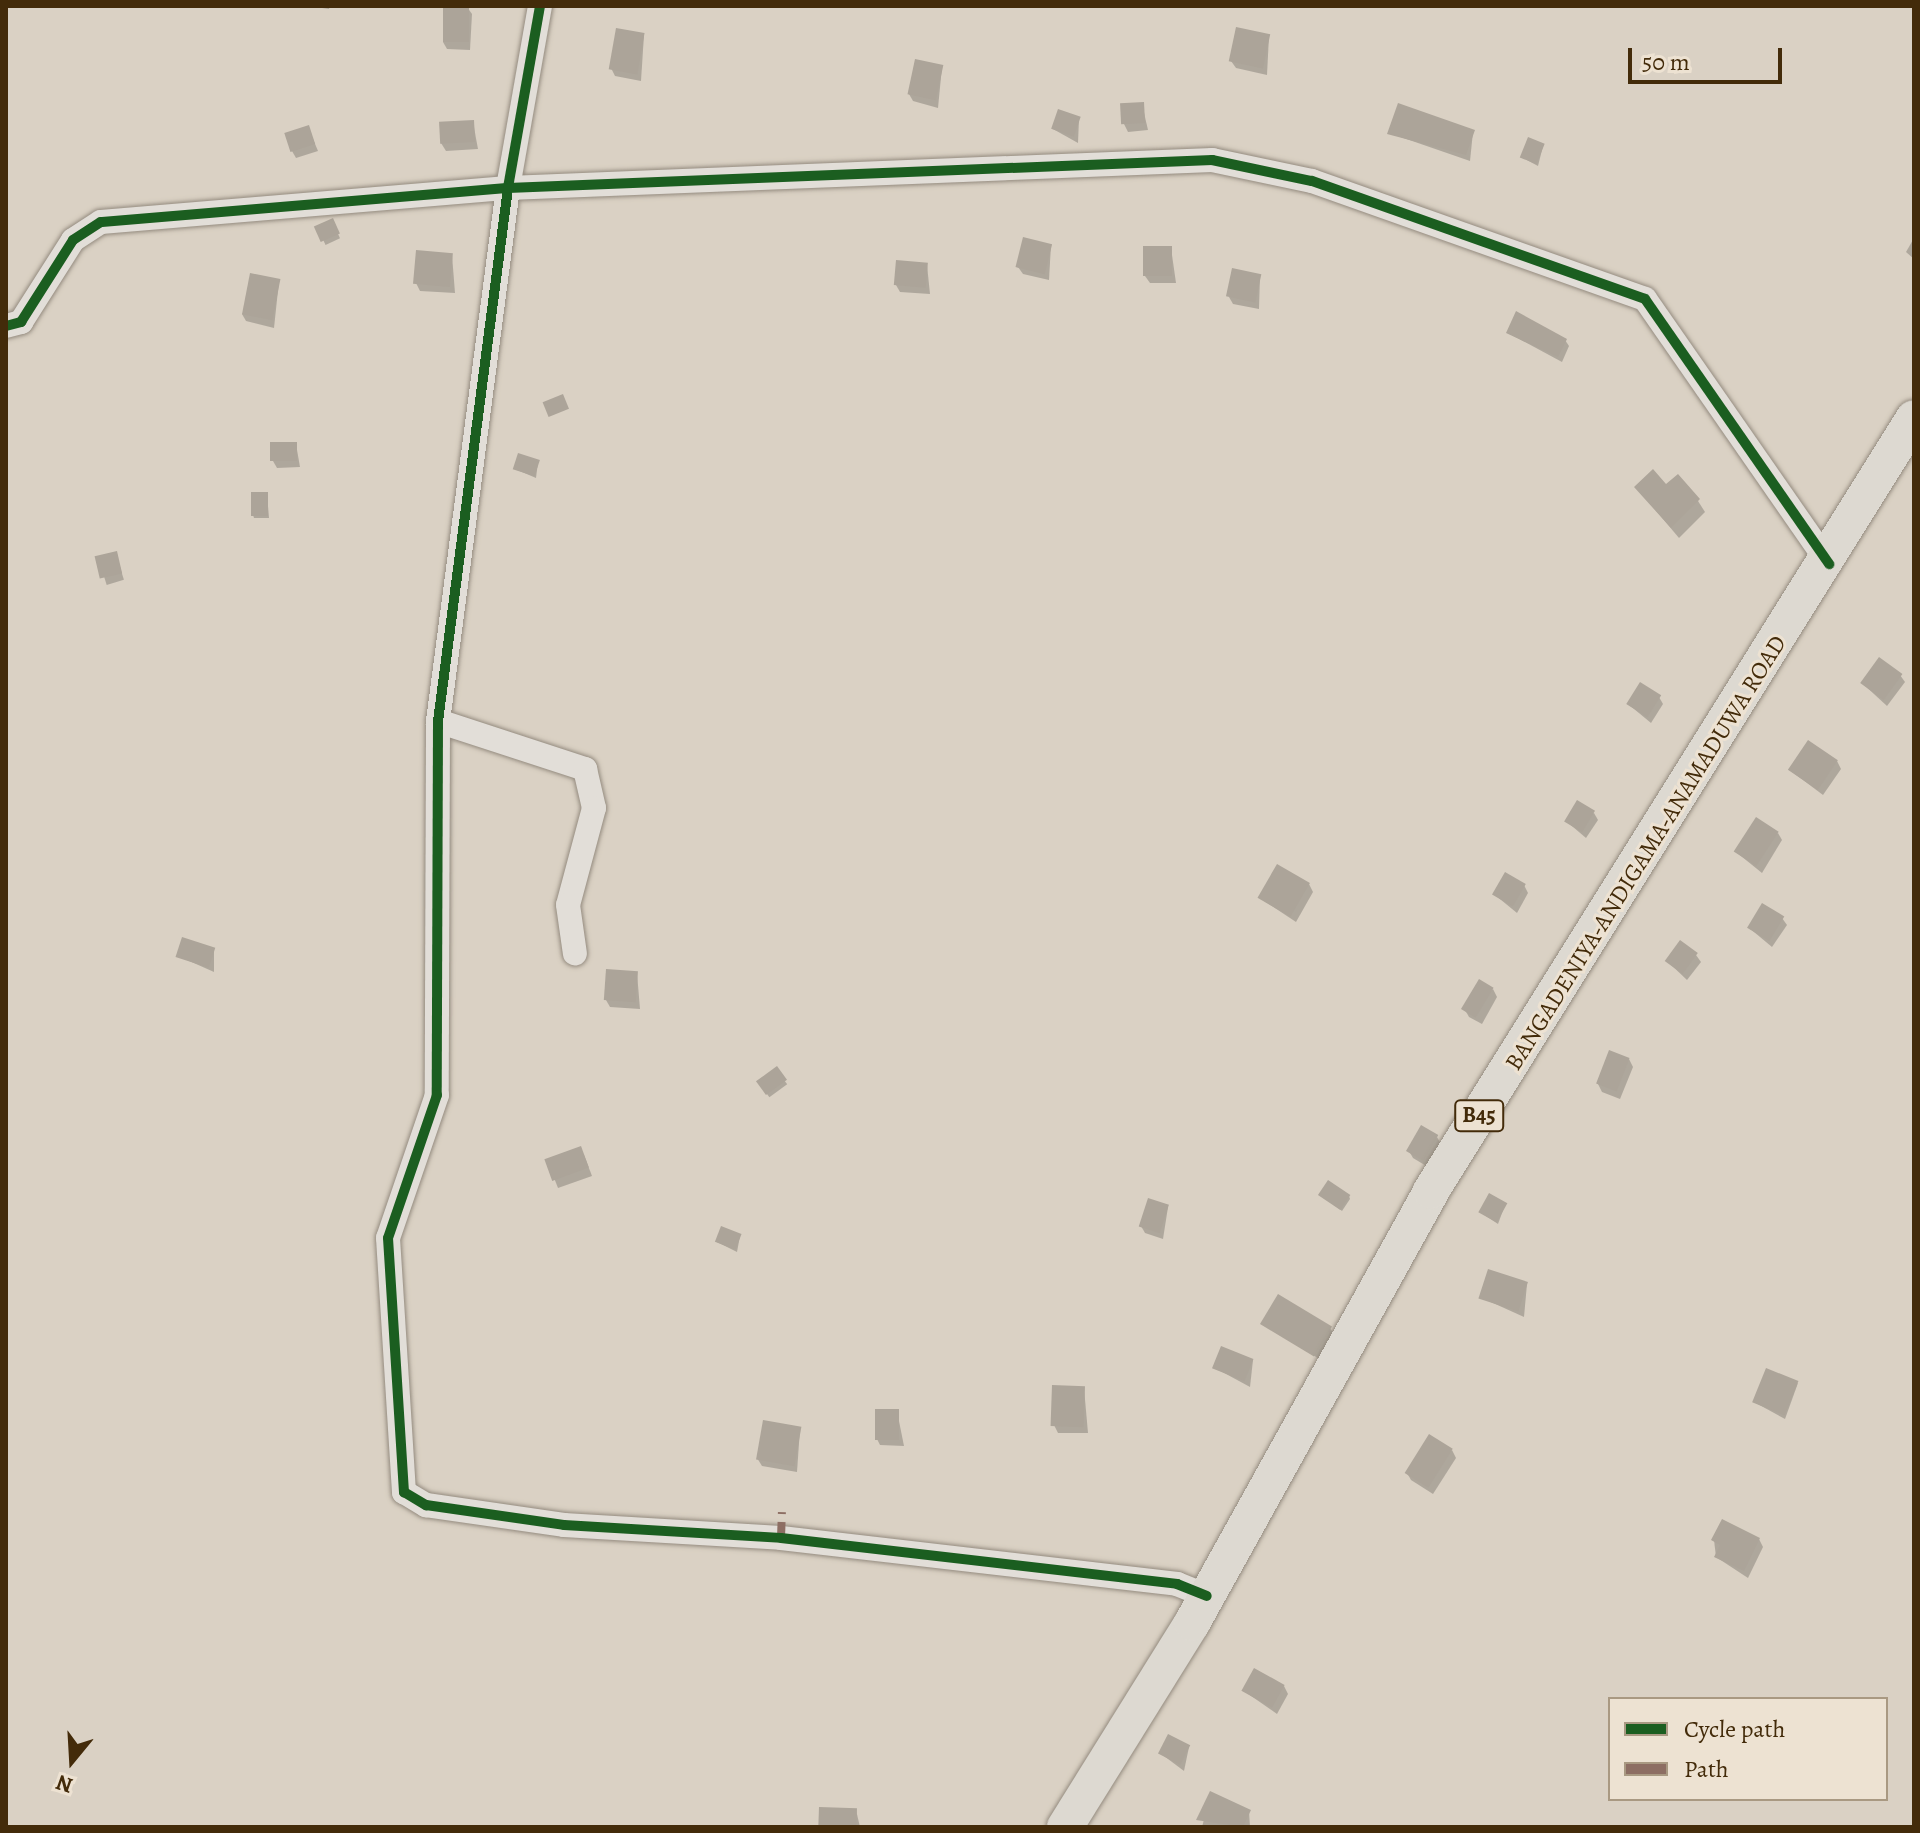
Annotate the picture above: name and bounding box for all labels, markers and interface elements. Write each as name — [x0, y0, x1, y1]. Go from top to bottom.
scale bar — [1632, 32, 1786, 82]
text: 50 m — [1642, 46, 1690, 78]
street label: BANGADENIYA-ANDIGAMA-ANAMADUWA ROAD — [1499, 630, 1793, 1076]
road number: B45 — [1453, 1098, 1505, 1134]
legend — [1608, 1697, 1888, 1801]
text: Cycle path — [1684, 1713, 1785, 1745]
north arrow — [32, 1721, 112, 1801]
text: Path — [1684, 1753, 1729, 1785]
text: N — [52, 1767, 77, 1801]

